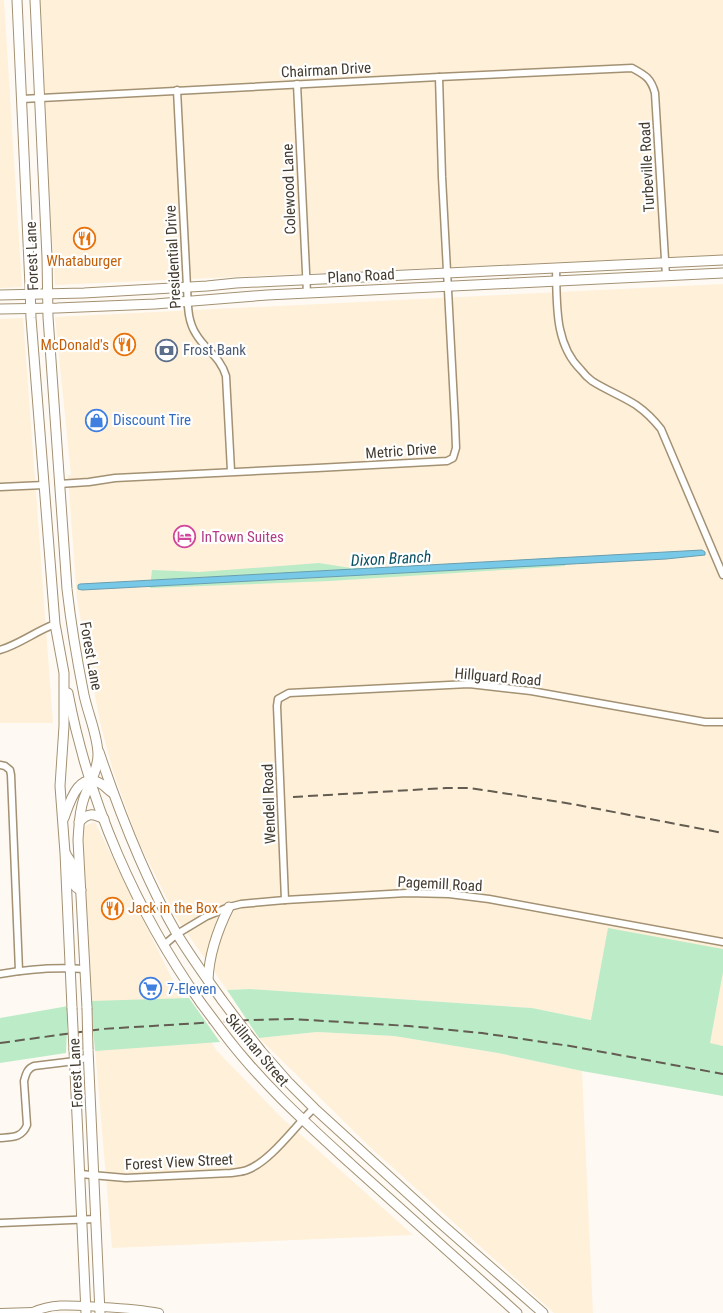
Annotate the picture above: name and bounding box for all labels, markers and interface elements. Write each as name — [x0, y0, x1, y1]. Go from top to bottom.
street label: Chairman Drive — [281, 59, 371, 81]
street label: Turbeville Road — [636, 121, 658, 213]
street label: Colewood Lane — [278, 143, 300, 235]
street label: Presidential Drive — [161, 205, 185, 309]
street label: Forest Lane — [22, 221, 42, 291]
restaurant icon: Whataburger — [72, 226, 96, 250]
place label: Whataburger — [46, 252, 122, 270]
street label: Plano Road — [327, 265, 395, 287]
restaurant icon: McDonald's — [113, 333, 137, 357]
place label: McDonald's — [40, 336, 109, 354]
bank icon: Frost Bank — [155, 338, 179, 362]
place label: Frost Bank — [183, 341, 246, 359]
shop icon: Discount Tire — [85, 408, 109, 432]
place label: Discount Tire — [113, 411, 191, 429]
street label: Metric Drive — [365, 440, 437, 462]
hotel icon: InTown Suites — [173, 525, 197, 549]
place label: InTown Suites — [201, 528, 284, 546]
water label: Dixon Branch — [350, 547, 432, 570]
street label: Forest Lane — [76, 620, 106, 692]
street label: Hillguard Road — [454, 664, 542, 690]
street label: Wendell Road — [259, 763, 279, 845]
street label: Pagemill Road — [397, 873, 483, 895]
restaurant icon: Jack in the Box — [100, 896, 124, 920]
place label: Jack in the Box — [128, 899, 218, 917]
supermarket icon: 7-Eleven — [139, 977, 163, 1001]
place label: 7-Eleven — [167, 980, 217, 998]
street label: Skillman Street — [221, 1010, 293, 1090]
street label: Forest Lane — [65, 1038, 87, 1108]
street label: Forest View Street — [125, 1150, 233, 1174]

